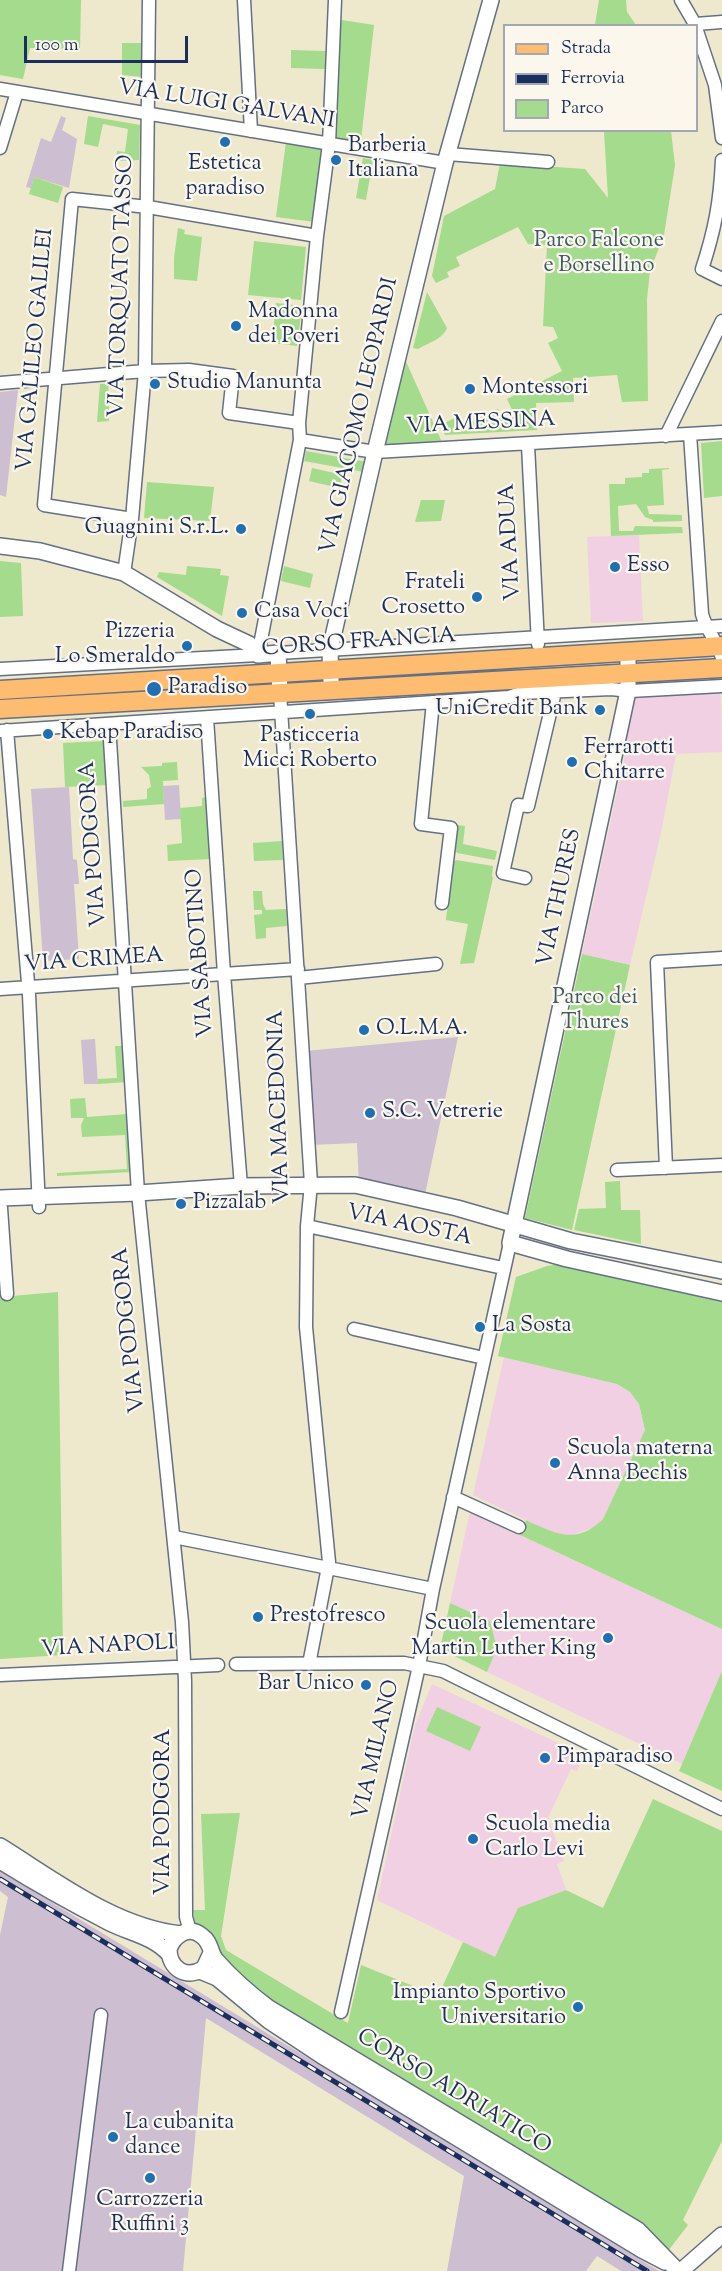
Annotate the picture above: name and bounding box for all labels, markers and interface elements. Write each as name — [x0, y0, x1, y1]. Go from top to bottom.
scale bar — [27, 24, 190, 62]
legend — [503, 24, 698, 132]
text: 100 m — [35, 33, 79, 59]
text: Strada — [561, 36, 611, 62]
text: Ferrovia — [561, 66, 625, 92]
street label: VIA LUIGI GALVANI — [116, 76, 336, 136]
text: Parco — [561, 96, 604, 122]
place label: Barberia Italiana — [348, 134, 427, 186]
marker: Estetica paradiso — [218, 135, 232, 149]
place label: Estetica paradiso — [185, 152, 265, 204]
marker: Barberia Italiana — [329, 153, 343, 167]
street label: VIA TORQUATO TASSO — [105, 154, 141, 418]
street label: VIA GALILEO GALILEI — [13, 227, 61, 473]
park label: Parco Falcone e Borsellino — [534, 229, 664, 280]
street label: VIA GIACOMO LEOPARDI — [316, 275, 406, 557]
place label: Madonna dei Poveri — [248, 300, 340, 352]
marker: Madonna dei Poveri — [229, 319, 243, 333]
place label: Studio Manunta — [167, 371, 322, 397]
place label: Montessori — [482, 376, 588, 402]
marker: Studio Manunta — [148, 377, 162, 391]
marker: Montessori — [463, 382, 477, 396]
street label: VIA MESSINA — [406, 408, 556, 442]
street label: VIA ADUA — [496, 483, 528, 601]
place label: Guagnini S.r.L. — [85, 516, 229, 542]
marker: Guagnini S.r.L. — [234, 522, 248, 536]
place label: Esso — [627, 554, 670, 580]
marker: Esso — [608, 560, 622, 574]
place label: Frateli Crosetto — [381, 571, 465, 622]
marker: Frateli Crosetto — [470, 590, 484, 604]
place label: Casa Voci — [254, 600, 349, 626]
marker: Casa Voci — [235, 606, 249, 620]
place label: Pizzeria Lo Smeraldo — [55, 620, 175, 672]
street label: CORSO FRANCIA — [261, 624, 457, 664]
marker: Pizzeria Lo Smeraldo — [180, 639, 194, 653]
place label: Paradiso — [168, 676, 247, 702]
marker: Paradiso — [145, 680, 163, 698]
place label: UniCredit Bank — [435, 697, 588, 723]
marker: UniCredit Bank — [593, 703, 607, 717]
marker: Pasticceria Micci Roberto — [303, 707, 317, 721]
place label: Kebap Paradiso — [60, 721, 203, 747]
place label: Pasticceria Micci Roberto — [243, 724, 377, 776]
marker: Kebap Paradiso — [41, 727, 55, 741]
place label: Ferrarotti Chitarre — [584, 736, 674, 788]
marker: Ferrarotti Chitarre — [565, 755, 579, 769]
street label: VIA PODGORA — [76, 760, 114, 928]
street label: VIA THURES — [533, 827, 589, 969]
street label: VIA SABOTINO — [183, 868, 221, 1038]
street label: VIA CRIMEA — [23, 944, 165, 980]
park label: Parco dei Thures — [552, 986, 638, 1038]
street label: VIA MACEDONIA — [264, 1010, 298, 1204]
place label: O.L.M.A. — [376, 1017, 468, 1043]
marker: O.L.M.A. — [357, 1023, 371, 1037]
place label: S.C. Vetrerie — [382, 1100, 503, 1126]
marker: S.C. Vetrerie — [363, 1106, 377, 1120]
place label: Pizzalab — [193, 1191, 266, 1217]
marker: Pizzalab — [174, 1197, 188, 1211]
street label: VIA AOSTA — [344, 1201, 474, 1253]
street label: VIA PODGORA — [109, 1246, 153, 1414]
place label: La Sosta — [492, 1314, 572, 1340]
marker: La Sosta — [473, 1320, 487, 1334]
place label: Scuola materna Anna Bechis — [567, 1437, 713, 1488]
marker: Scuola materna Anna Bechis — [548, 1456, 562, 1470]
place label: Prestofresco — [270, 1604, 386, 1630]
marker: Prestofresco — [251, 1610, 265, 1624]
place label: Scuola elementare Martin Luther King — [411, 1612, 596, 1664]
street label: VIA NAPOLI — [40, 1631, 176, 1665]
marker: Scuola elementare Martin Luther King — [601, 1631, 615, 1645]
place label: Bar Unico — [258, 1672, 354, 1698]
street label: VIA MILANO — [349, 1678, 407, 1822]
marker: Bar Unico — [359, 1678, 373, 1692]
street label: VIA PODGORA — [152, 1729, 178, 1895]
place label: Pimparadiso — [557, 1745, 673, 1771]
marker: Pimparadiso — [538, 1751, 552, 1765]
place label: Scuola media Carlo Levi — [485, 1813, 611, 1864]
marker: Scuola media Carlo Levi — [466, 1832, 480, 1846]
place label: Impianto Sportivo Universitario — [393, 1981, 566, 2032]
marker: Impianto Sportivo Universitario — [571, 2000, 585, 2014]
street label: CORSO ADRIATICO — [351, 2025, 555, 2161]
place label: La cubanita dance — [125, 2111, 234, 2162]
marker: La cubanita dance — [106, 2130, 120, 2144]
marker: Carrozzeria Ruffini 3 — [143, 2171, 157, 2185]
place label: Carrozzeria Ruffini 3 — [96, 2188, 204, 2240]

